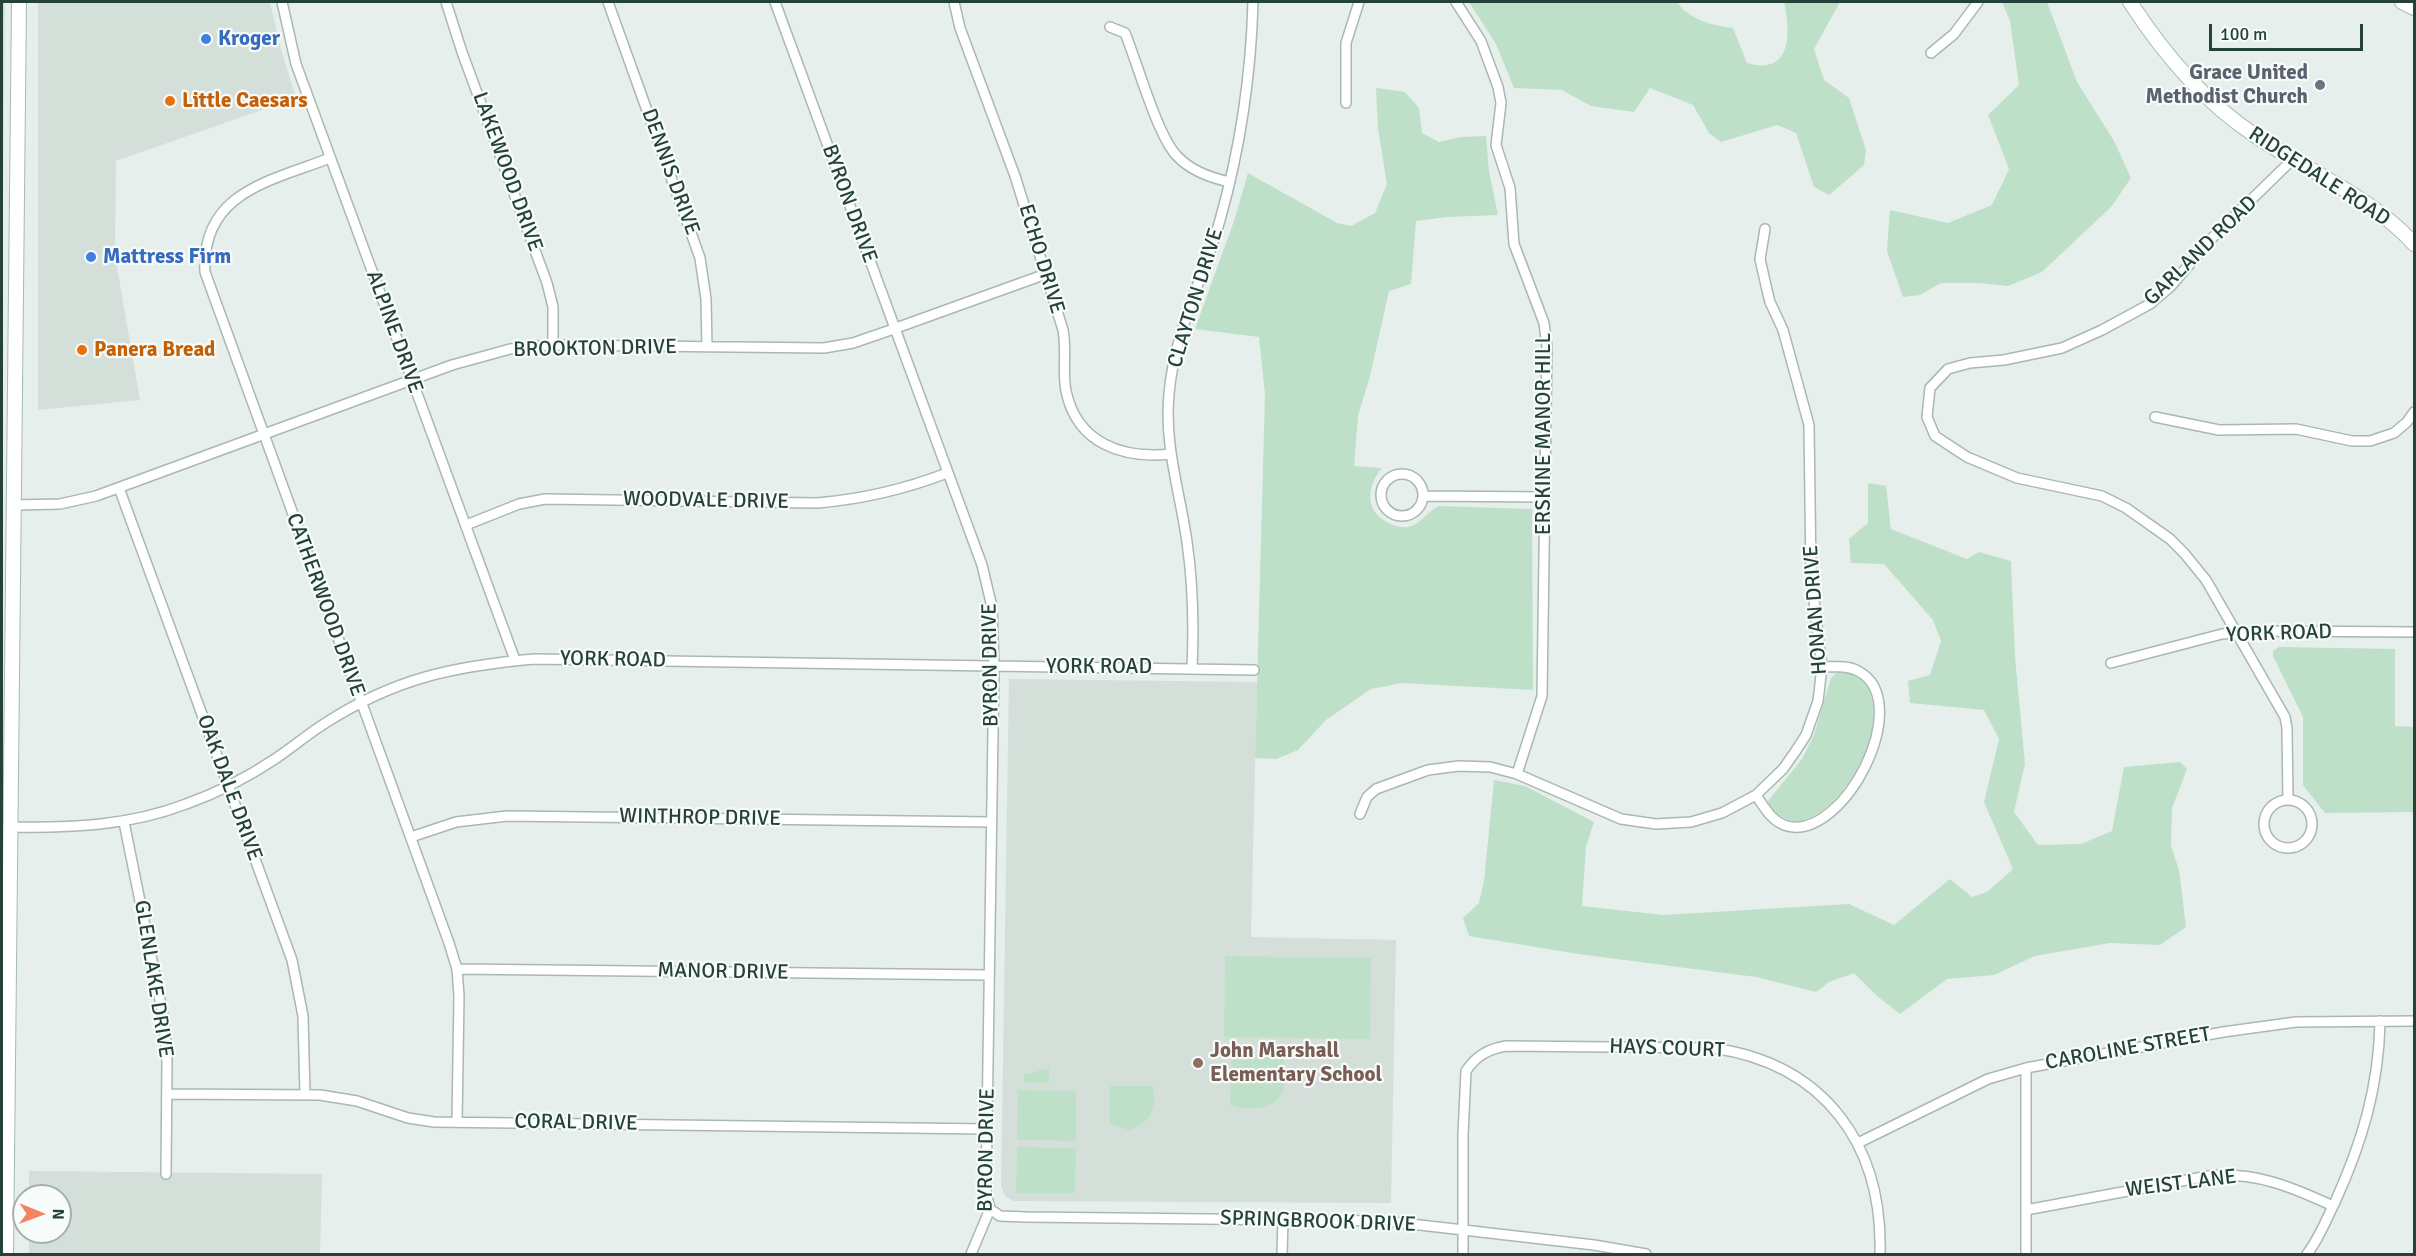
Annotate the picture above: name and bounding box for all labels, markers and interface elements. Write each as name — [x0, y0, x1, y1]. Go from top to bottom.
scale bar — [2212, 12, 2366, 50]
text: 100 m — [2220, 23, 2267, 45]
place label: Kroger — [218, 26, 280, 52]
marker: Kroger — [199, 32, 213, 46]
place label: Grace United Methodist Church — [2145, 60, 2308, 110]
marker: Grace United Methodist Church — [2313, 78, 2327, 92]
place label: Little Caesars — [182, 88, 308, 114]
street label: LAKEWOOD DRIVE — [466, 89, 548, 255]
marker: Little Caesars — [163, 94, 177, 108]
street label: DENNIS DRIVE — [635, 105, 705, 239]
street label: RIDGEDALE ROAD — [2244, 122, 2394, 232]
street label: BYRON DRIVE — [816, 141, 882, 267]
street label: GARLAND ROAD — [2139, 191, 2263, 311]
street label: ECHO DRIVE — [1012, 201, 1070, 317]
street label: CLAYTON DRIVE — [1163, 225, 1229, 371]
place label: Mattress Firm — [103, 244, 231, 270]
marker: Mattress Firm — [84, 250, 98, 264]
street label: ALPINE DRIVE — [360, 267, 428, 397]
street label: ERSKINE MANOR HILL — [1531, 333, 1557, 535]
street label: BROOKTON DRIVE — [513, 335, 677, 363]
place label: Panera Bread — [94, 337, 215, 363]
marker: Panera Bread — [75, 343, 89, 357]
street label: WOODVALE DRIVE — [623, 487, 789, 515]
street label: CATHERWOOD DRIVE — [280, 510, 370, 700]
street label: HONAN DRIVE — [1799, 544, 1833, 676]
street label: BYRON DRIVE — [977, 603, 1005, 727]
street label: YORK ROAD — [2226, 620, 2332, 648]
street label: YORK ROAD — [560, 646, 666, 674]
street label: YORK ROAD — [1046, 654, 1152, 680]
street label: OAK DALE DRIVE — [191, 712, 267, 864]
street label: WINTHROP DRIVE — [619, 804, 781, 832]
street label: GLENLAKE DRIVE — [128, 898, 178, 1060]
street label: MANOR DRIVE — [657, 958, 789, 986]
street label: CAROLINE STREET — [2043, 1022, 2213, 1076]
street label: HAYS COURT — [1609, 1034, 1725, 1064]
place label: John Marshall Elementary School — [1210, 1038, 1382, 1088]
marker: John Marshall Elementary School — [1191, 1056, 1205, 1070]
street label: BYRON DRIVE — [973, 1088, 1001, 1212]
street label: CORAL DRIVE — [514, 1109, 638, 1137]
street label: WEIST LANE — [2124, 1165, 2238, 1203]
north arrow — [12, 1184, 72, 1244]
street label: SPRINGBROOK DRIVE — [1220, 1206, 1416, 1238]
text: N — [48, 1209, 68, 1220]

